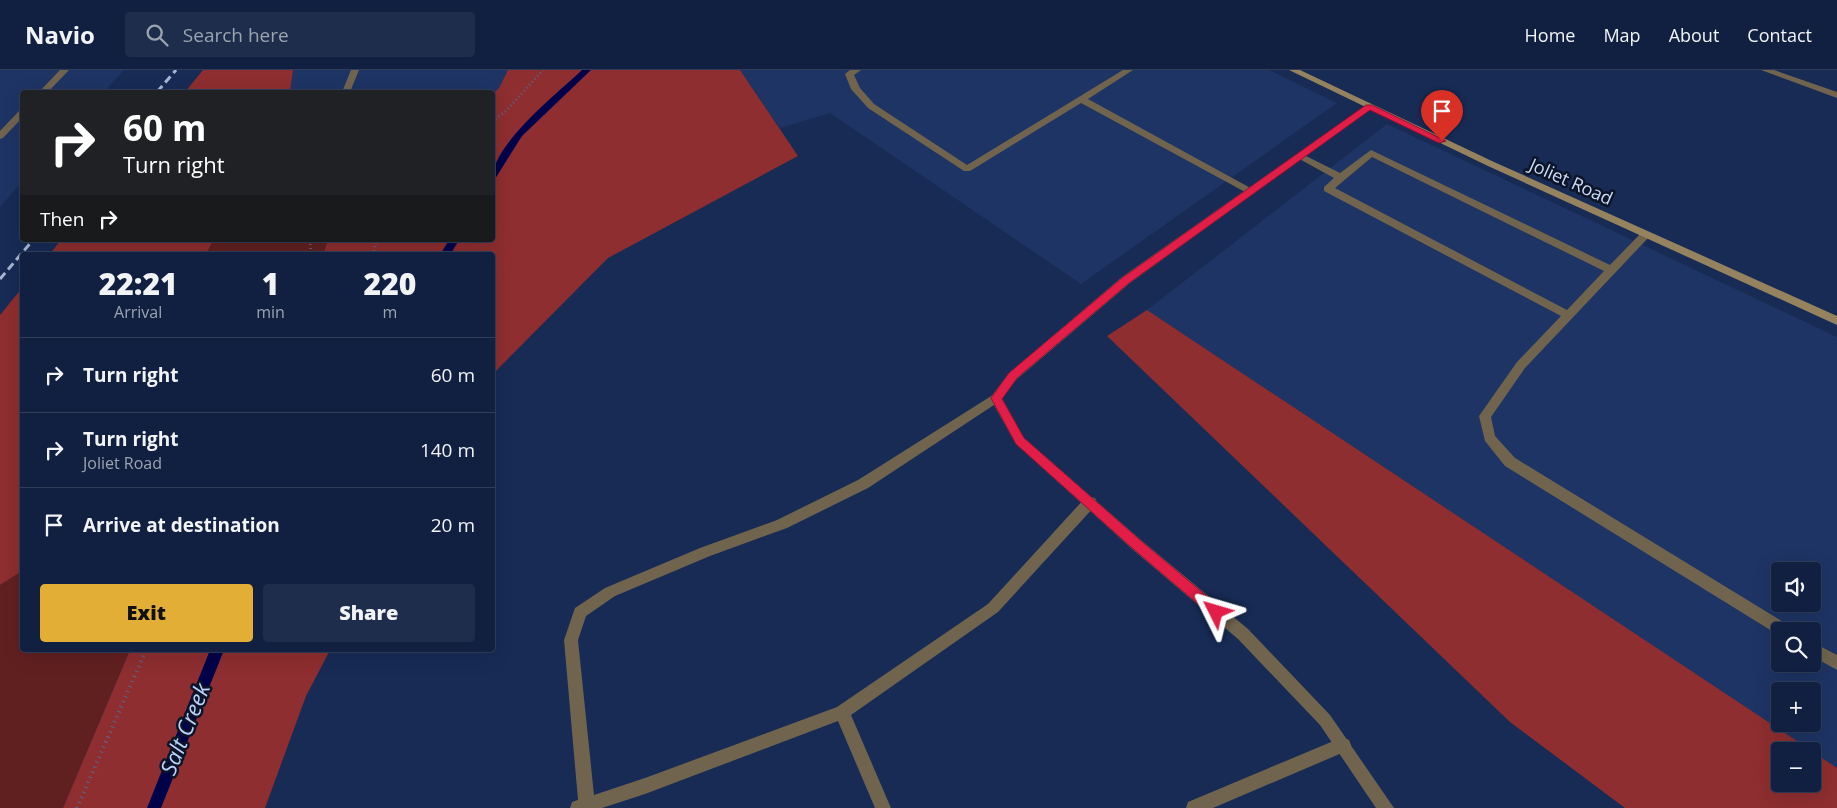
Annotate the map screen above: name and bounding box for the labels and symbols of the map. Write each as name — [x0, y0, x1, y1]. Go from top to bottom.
pin — [1421, 90, 1463, 141]
street label: Joliet Road — [1524, 151, 1617, 210]
position arrow — [1189, 585, 1241, 637]
water label: Salt Creek — [152, 677, 216, 779]

